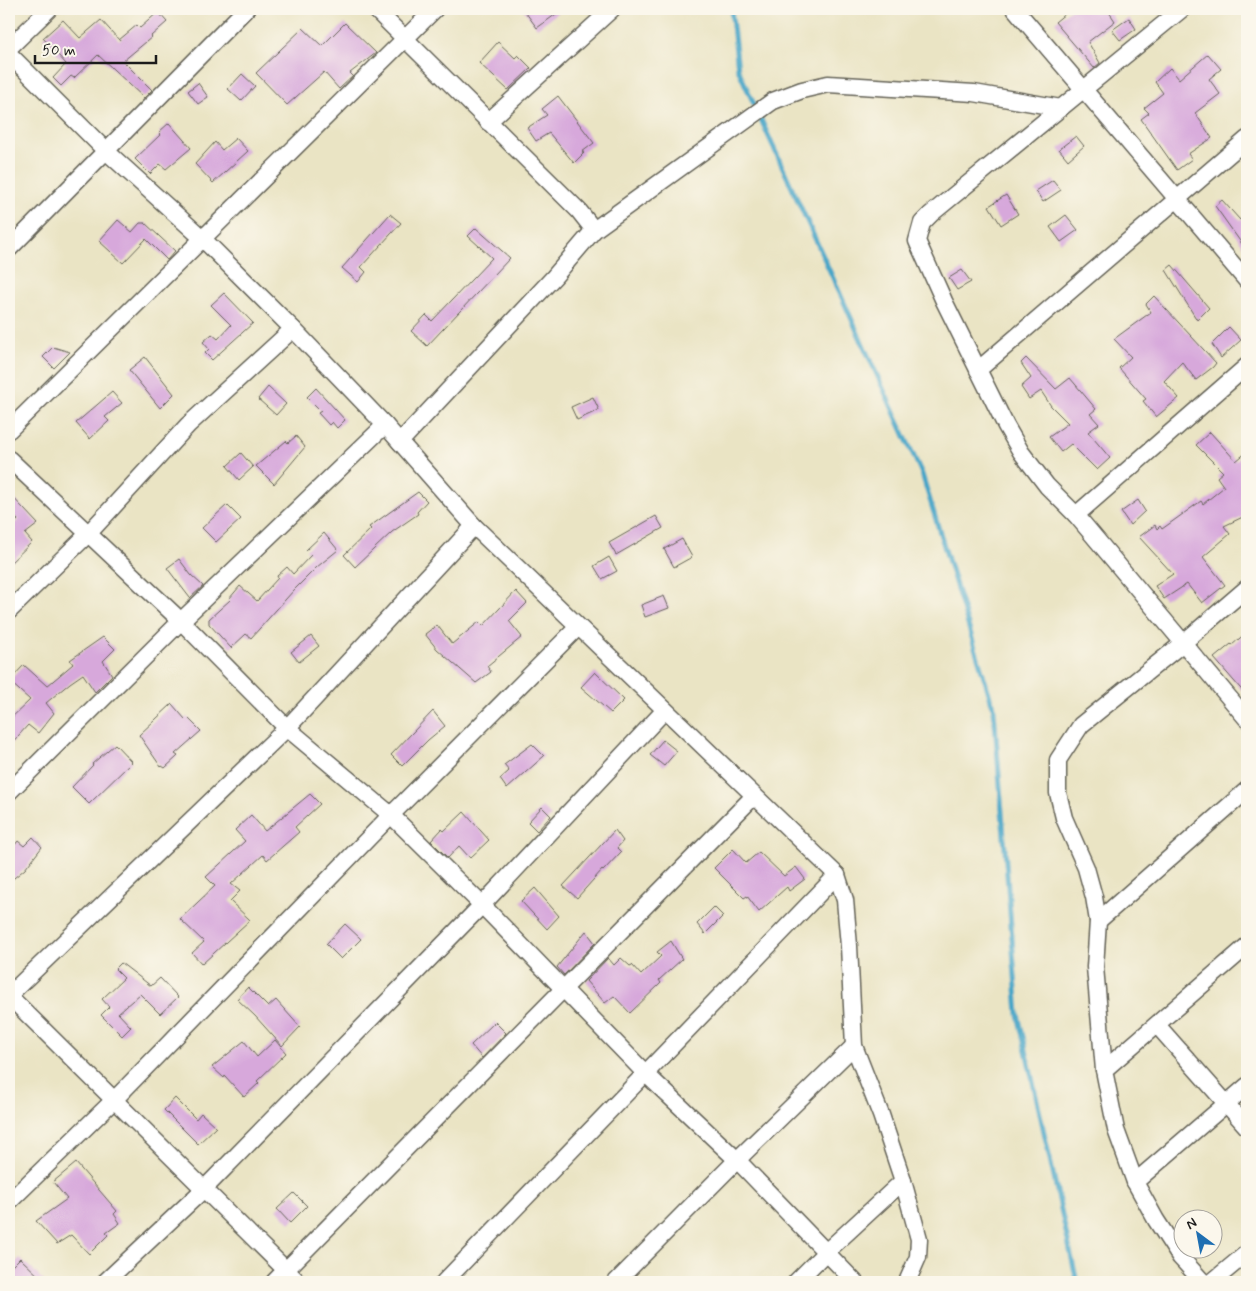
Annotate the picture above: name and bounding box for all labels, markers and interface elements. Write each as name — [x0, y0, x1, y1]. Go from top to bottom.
scale bar — [35, 32, 156, 64]
text: 50 m — [42, 41, 76, 61]
north arrow — [1174, 1208, 1224, 1258]
text: N — [1183, 1214, 1200, 1234]

